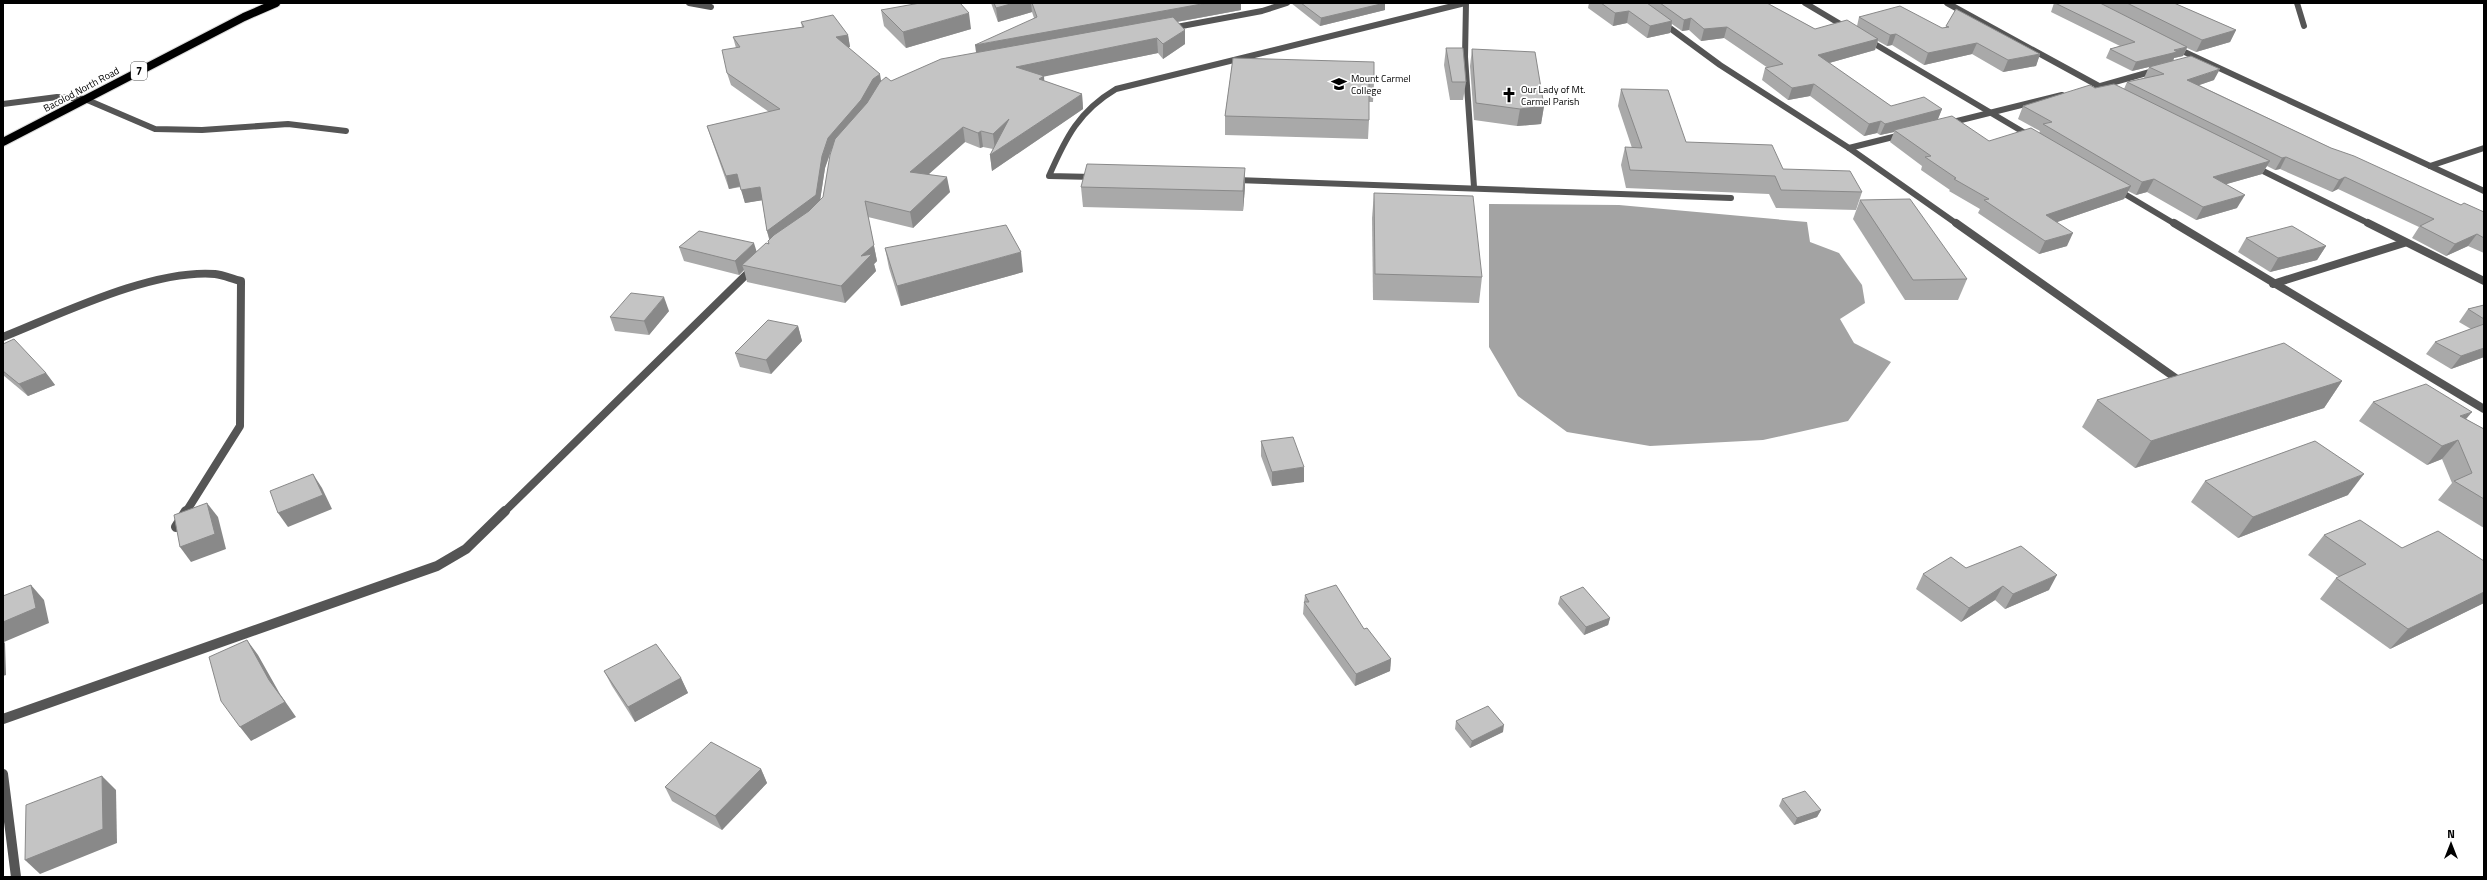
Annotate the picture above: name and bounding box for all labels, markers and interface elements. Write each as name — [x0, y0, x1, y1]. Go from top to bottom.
road number: 7 — [131, 62, 147, 80]
street label: Bacolod North Road — [41, 63, 122, 116]
place label: Mount Carmel College — [1351, 71, 1411, 98]
school or university icon: Mount Carmel College — [1330, 75, 1348, 93]
place label: Our Lady of Mt. Carmel Parish — [1521, 82, 1586, 109]
church icon: Our Lady of Mt. Carmel Parish — [1500, 86, 1518, 104]
north arrow — [2431, 824, 2471, 864]
text: N — [2447, 826, 2455, 842]

